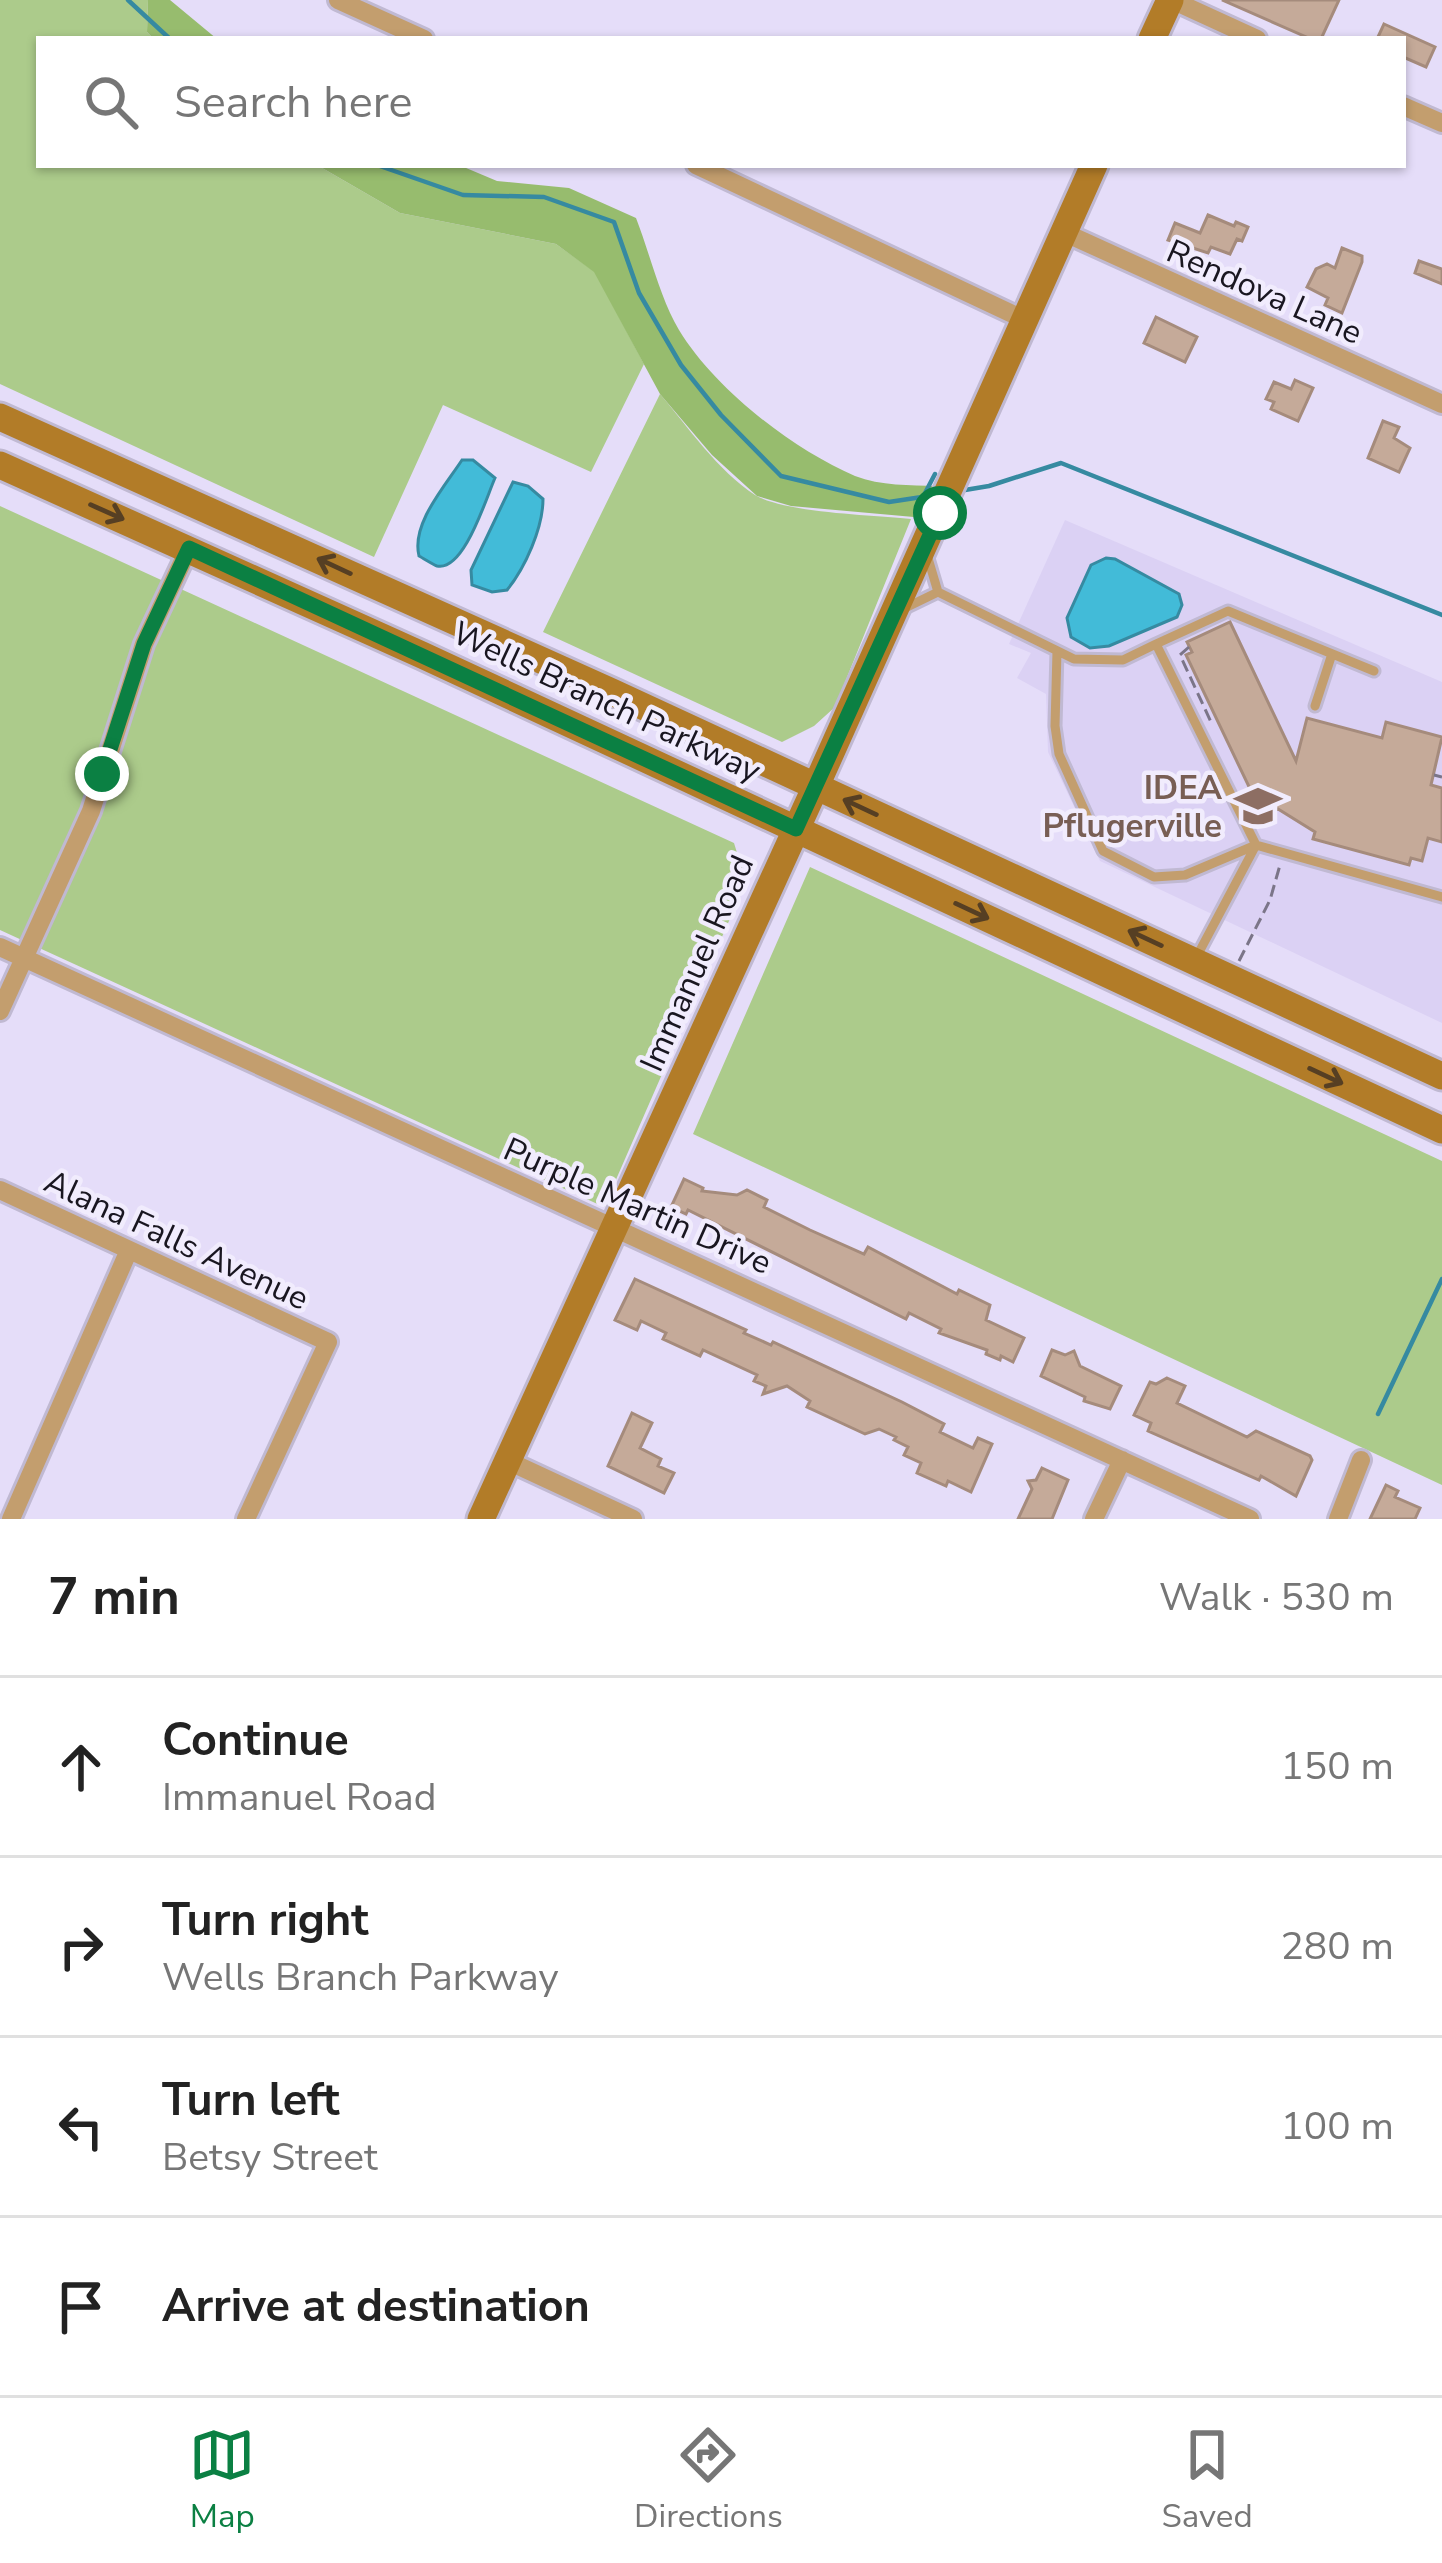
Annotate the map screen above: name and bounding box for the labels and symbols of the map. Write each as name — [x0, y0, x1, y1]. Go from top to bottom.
street label: Rendova Lane — [1159, 229, 1369, 356]
route start — [913, 486, 967, 540]
one-way arrow — [88, 502, 124, 524]
one-way arrow — [317, 554, 353, 576]
street label: Wells Branch Parkway — [445, 611, 768, 794]
route end — [75, 747, 129, 801]
place label: IDEA Pflugerville — [1043, 766, 1222, 849]
school or university icon: IDEA Pflugerville — [1233, 781, 1283, 831]
one-way arrow — [843, 794, 879, 816]
street label: Immanuel Road — [630, 848, 765, 1079]
one-way arrow — [953, 902, 989, 924]
one-way arrow — [1128, 926, 1164, 948]
one-way arrow — [1307, 1066, 1343, 1088]
street label: Purple Martin Drive — [496, 1127, 779, 1286]
street label: Alana Falls Avenue — [37, 1159, 316, 1321]

